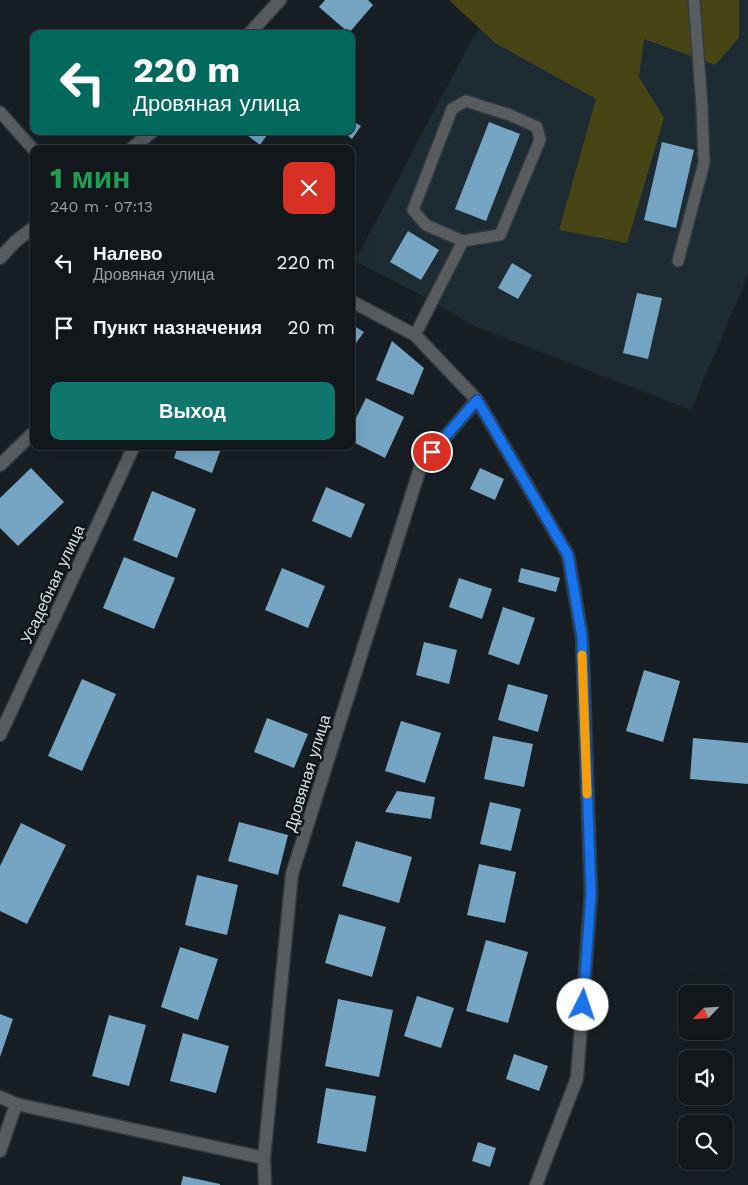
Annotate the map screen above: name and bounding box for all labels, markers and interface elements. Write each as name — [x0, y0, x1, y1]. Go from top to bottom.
text: 220 m — [133, 49, 240, 91]
icon: left — [50, 50, 115, 115]
text: Дровяная улица — [133, 91, 300, 116]
text: 1 мин — [50, 160, 130, 195]
button: close — [283, 162, 335, 214]
text: 240 m · 07:13 — [50, 197, 153, 216]
text: Налево — [93, 242, 163, 265]
icon: left — [50, 249, 78, 277]
text: 220 m — [276, 251, 335, 274]
text: Дровяная улица — [93, 265, 214, 284]
icon: arrive — [50, 314, 78, 342]
text: Пункт назначения — [93, 316, 262, 339]
text: 20 m — [288, 316, 335, 339]
button: Выход — [50, 382, 335, 440]
pin — [411, 431, 453, 473]
icon: arrive — [418, 438, 446, 466]
street label: Усадебная улица — [17, 522, 88, 647]
street label: Дровяная улица — [281, 712, 334, 834]
position arrow — [556, 978, 608, 1030]
north arrow — [678, 985, 732, 1040]
map controls — [678, 985, 733, 1170]
button: sound — [678, 1050, 733, 1105]
button: search — [678, 1115, 733, 1170]

